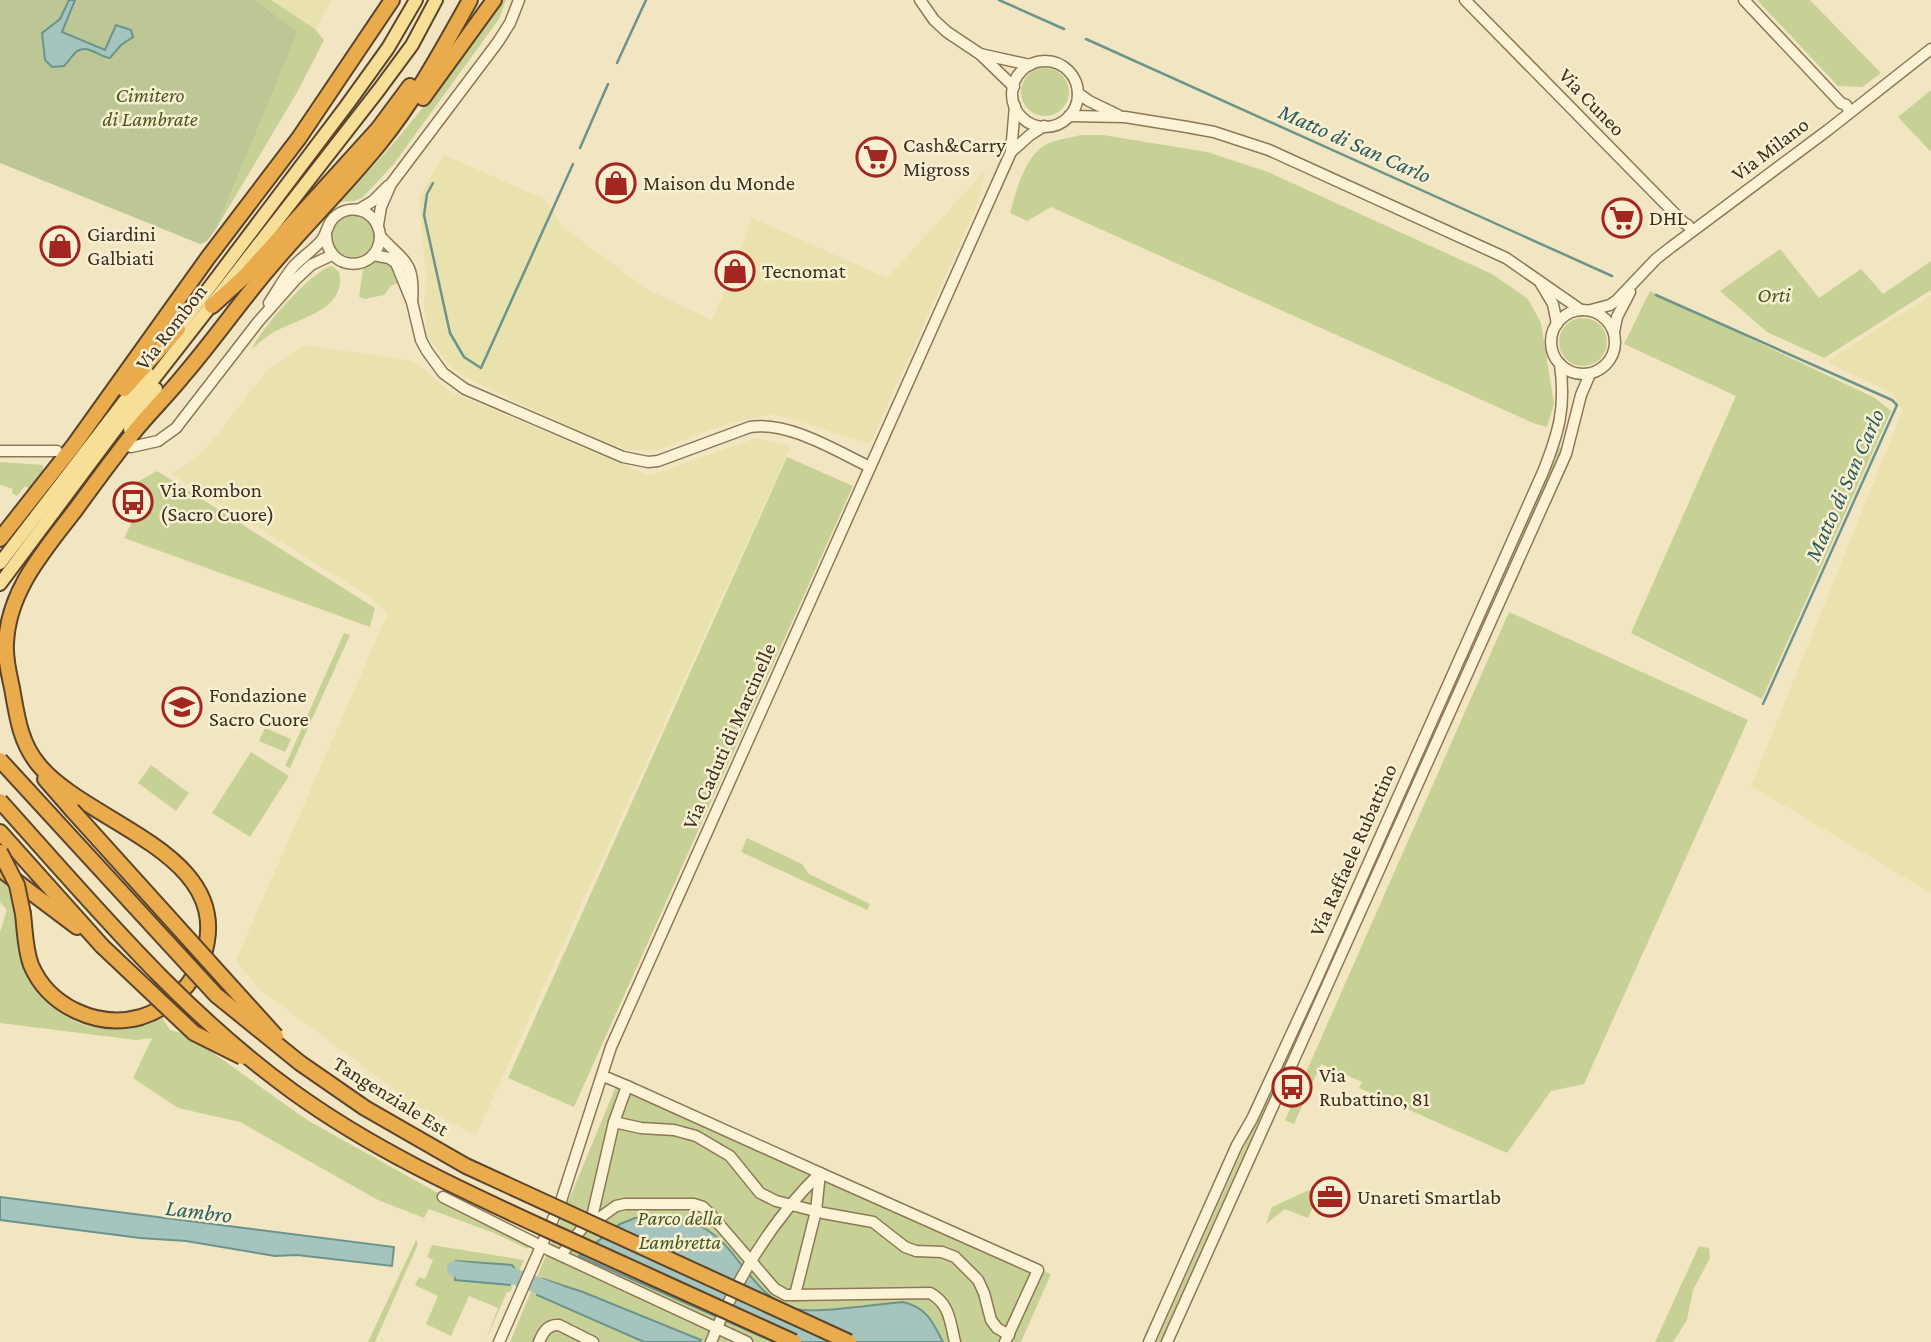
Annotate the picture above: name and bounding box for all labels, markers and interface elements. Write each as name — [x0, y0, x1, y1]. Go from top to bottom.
street label: Via Cuneo — [1554, 63, 1630, 141]
park label: Cimitero di Lambrate — [102, 83, 198, 131]
water label: Matto di San Carlo — [1274, 97, 1435, 188]
street label: Via Milano — [1727, 112, 1813, 186]
place label: Cash&Carry Migross — [903, 133, 1006, 181]
supermarket icon: Cash&Carry Migross — [855, 136, 897, 178]
shop icon: Maison du Monde — [595, 162, 637, 204]
place label: Maison du Monde — [643, 171, 795, 195]
supermarket icon: DHL — [1601, 197, 1643, 239]
place label: DHL — [1649, 206, 1688, 230]
place label: Giardini Galbiati — [87, 222, 156, 270]
shop icon: Giardini Galbiati — [39, 225, 81, 267]
shop icon: Tecnomat — [714, 250, 756, 292]
place label: Tecnomat — [762, 259, 847, 283]
street label: Via Rombon — [130, 279, 212, 375]
park label: Orti — [1757, 283, 1791, 307]
water label: Matto di San Carlo — [1798, 405, 1889, 566]
place label: Via Rombon (Sacro Cuore) — [160, 478, 274, 526]
bus stop icon: Via Rombon (Sacro Cuore) — [112, 481, 154, 523]
street label: Via Caduti di Marcinelle — [677, 639, 781, 833]
place label: Fondazione Sacro Cuore — [209, 683, 309, 731]
school or university icon: Fondazione Sacro Cuore — [161, 686, 203, 728]
street label: Via Raffaele Rubattino — [1304, 760, 1402, 940]
street label: Tangenziale Est — [329, 1051, 454, 1142]
place label: Via Rubattino, 81 — [1319, 1063, 1430, 1111]
bus stop icon: Via Rubattino, 81 — [1271, 1066, 1313, 1108]
office icon: Unareti Smartlab — [1309, 1176, 1351, 1218]
place label: Unareti Smartlab — [1357, 1185, 1501, 1209]
water label: Lambro — [164, 1194, 234, 1228]
park label: Parco della Lambretta — [637, 1206, 723, 1254]

